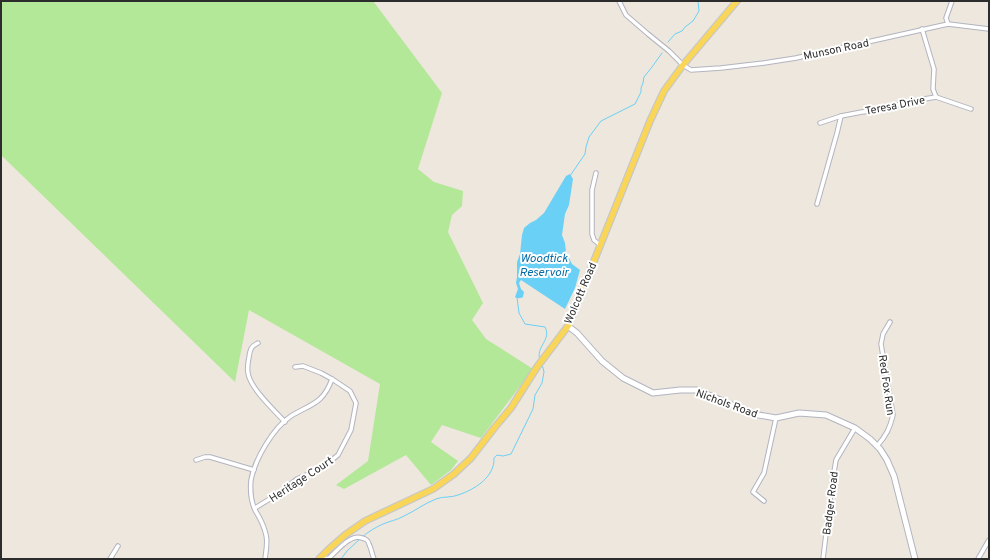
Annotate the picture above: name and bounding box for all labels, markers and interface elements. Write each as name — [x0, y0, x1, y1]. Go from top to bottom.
street label: Munson Road — [802, 36, 870, 64]
street label: Teresa Drive — [864, 93, 926, 119]
water label: Woodtick Reservoir — [519, 251, 570, 281]
street label: Wolcott Road — [562, 260, 600, 326]
street label: Red Fox Run — [875, 354, 897, 416]
street label: Nichols Road — [694, 386, 759, 422]
street label: Heritage Court — [267, 454, 336, 506]
street label: Badger Road — [820, 471, 842, 536]

